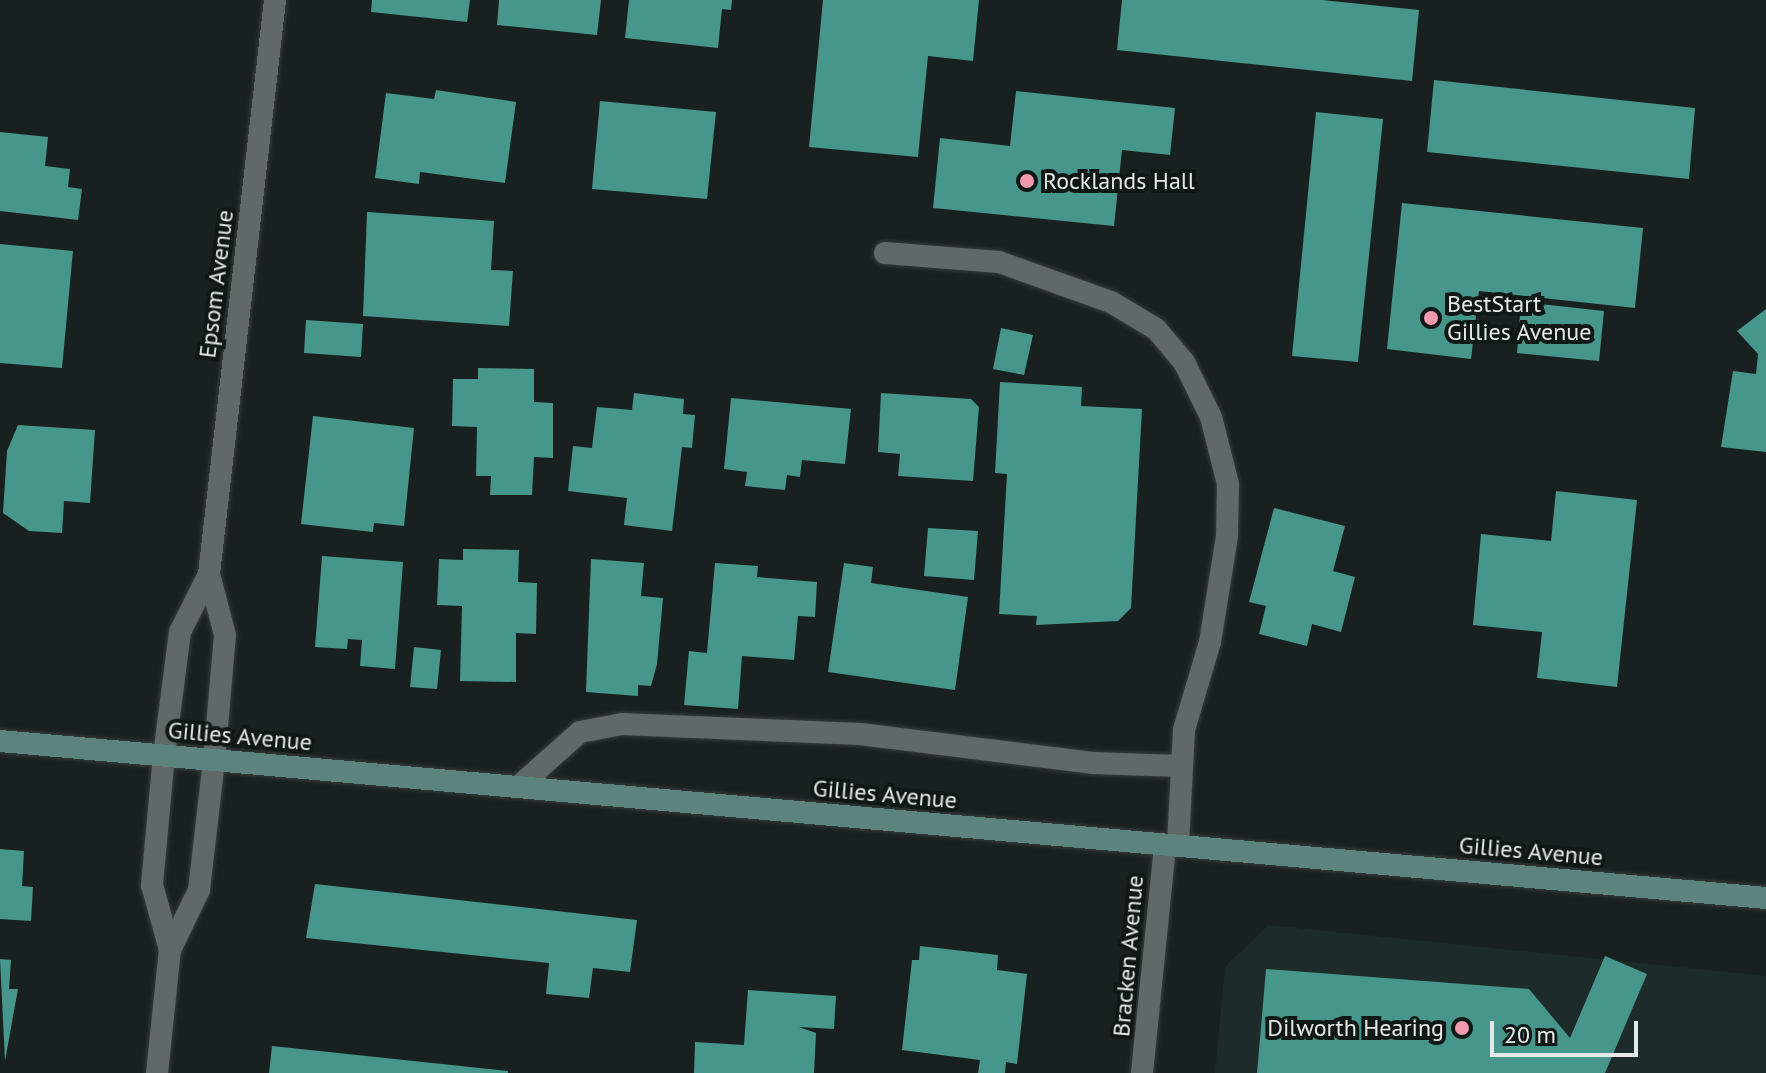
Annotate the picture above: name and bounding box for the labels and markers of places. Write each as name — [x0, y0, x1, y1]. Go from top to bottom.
place label: Rocklands Hall — [1043, 167, 1195, 195]
marker: Rocklands Hall — [1018, 172, 1036, 190]
place label: BestStart Gillies Avenue — [1447, 290, 1592, 346]
marker: BestStart Gillies Avenue — [1422, 309, 1440, 327]
place label: Dilworth Hearing — [1267, 1014, 1444, 1042]
marker: Dilworth Hearing — [1451, 1017, 1473, 1039]

